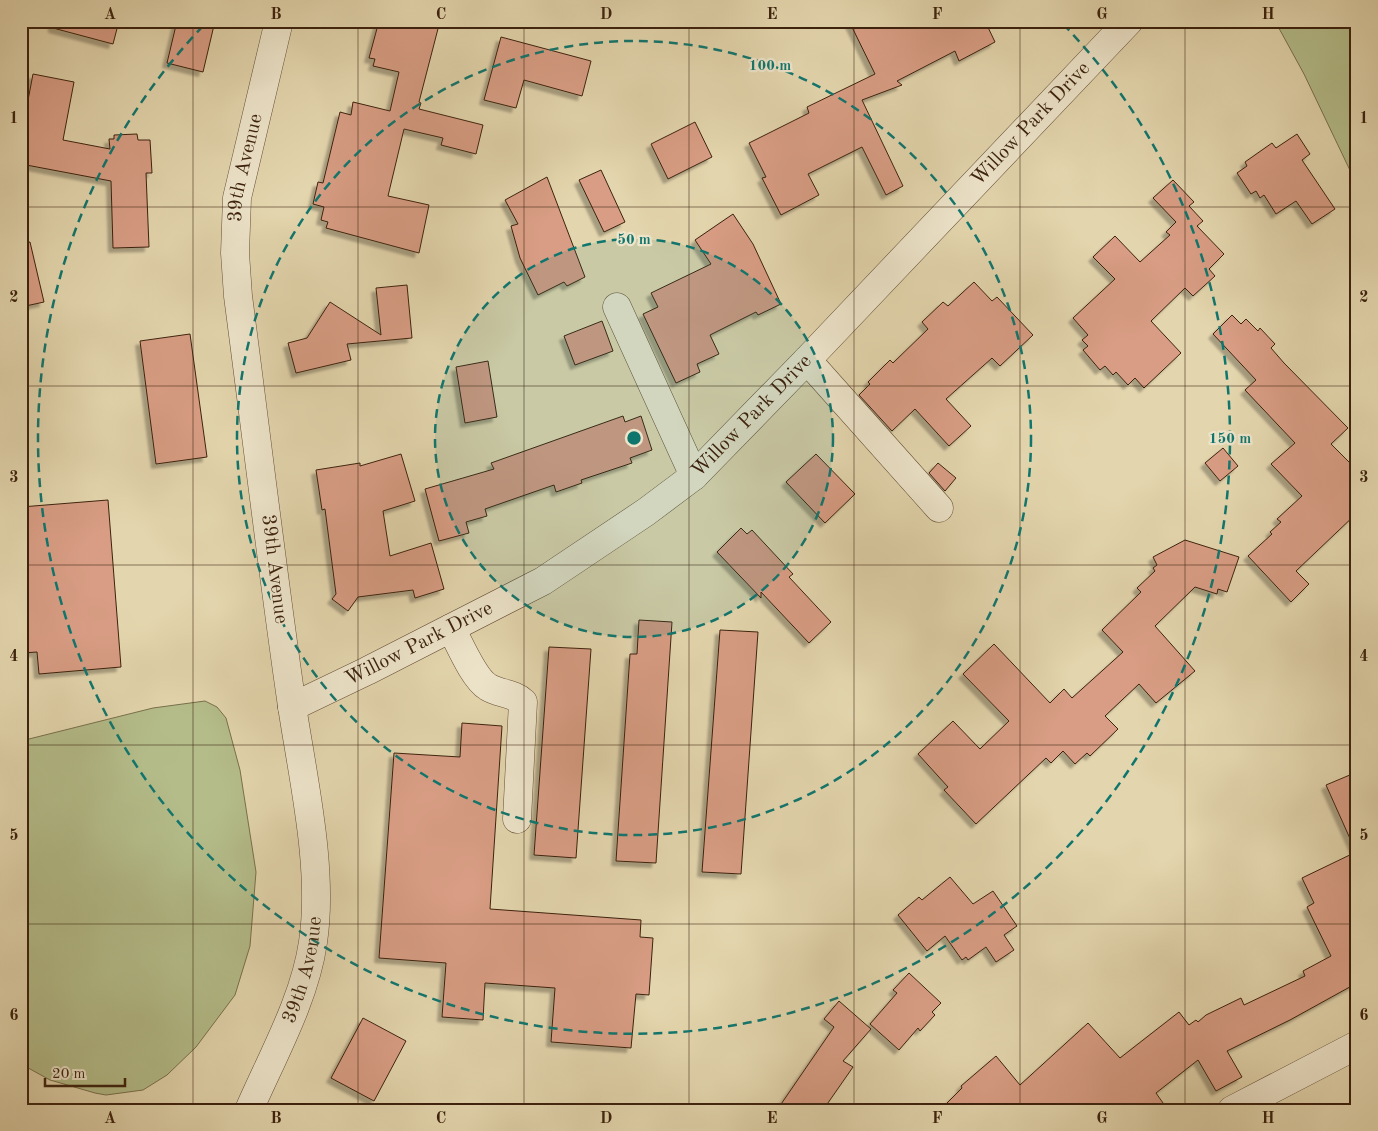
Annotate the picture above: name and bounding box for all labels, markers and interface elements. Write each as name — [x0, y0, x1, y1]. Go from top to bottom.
text: A — [104, 7, 116, 23]
text: B — [270, 7, 282, 23]
text: C — [436, 7, 446, 23]
text: D — [600, 7, 612, 23]
text: E — [766, 7, 778, 23]
text: F — [932, 7, 943, 23]
text: G — [1096, 7, 1108, 23]
text: H — [1261, 7, 1275, 23]
street label: Willow Park Drive — [968, 58, 1094, 190]
text: 100 m — [749, 59, 791, 74]
text: 1 — [9, 111, 19, 127]
text: 1 — [1359, 111, 1369, 127]
street label: 39th Avenue — [226, 112, 267, 222]
text: 50 m — [617, 233, 651, 248]
text: 2 — [9, 290, 19, 306]
text: 2 — [1359, 290, 1369, 306]
street label: Willow Park Drive — [688, 351, 816, 482]
centre of rings — [625, 429, 643, 447]
text: 150 m — [1209, 432, 1251, 447]
text: 3 — [9, 470, 19, 486]
text: 3 — [1359, 470, 1369, 486]
street label: 39th Avenue — [257, 513, 291, 625]
street label: Willow Park Drive — [343, 598, 496, 690]
text: 4 — [9, 649, 19, 665]
text: 4 — [1359, 649, 1369, 665]
text: 5 — [9, 828, 19, 844]
text: 5 — [1359, 828, 1369, 844]
street label: 39th Avenue — [279, 916, 326, 1026]
text: 6 — [9, 1008, 19, 1024]
text: 6 — [1359, 1008, 1369, 1024]
scale bar — [45, 1056, 125, 1088]
text: 20 m — [52, 1067, 86, 1082]
text: A — [104, 1111, 116, 1127]
text: B — [270, 1111, 282, 1127]
text: C — [436, 1111, 446, 1127]
text: D — [600, 1111, 612, 1127]
text: E — [766, 1111, 778, 1127]
text: F — [932, 1111, 943, 1127]
text: G — [1096, 1111, 1108, 1127]
text: H — [1261, 1111, 1275, 1127]

